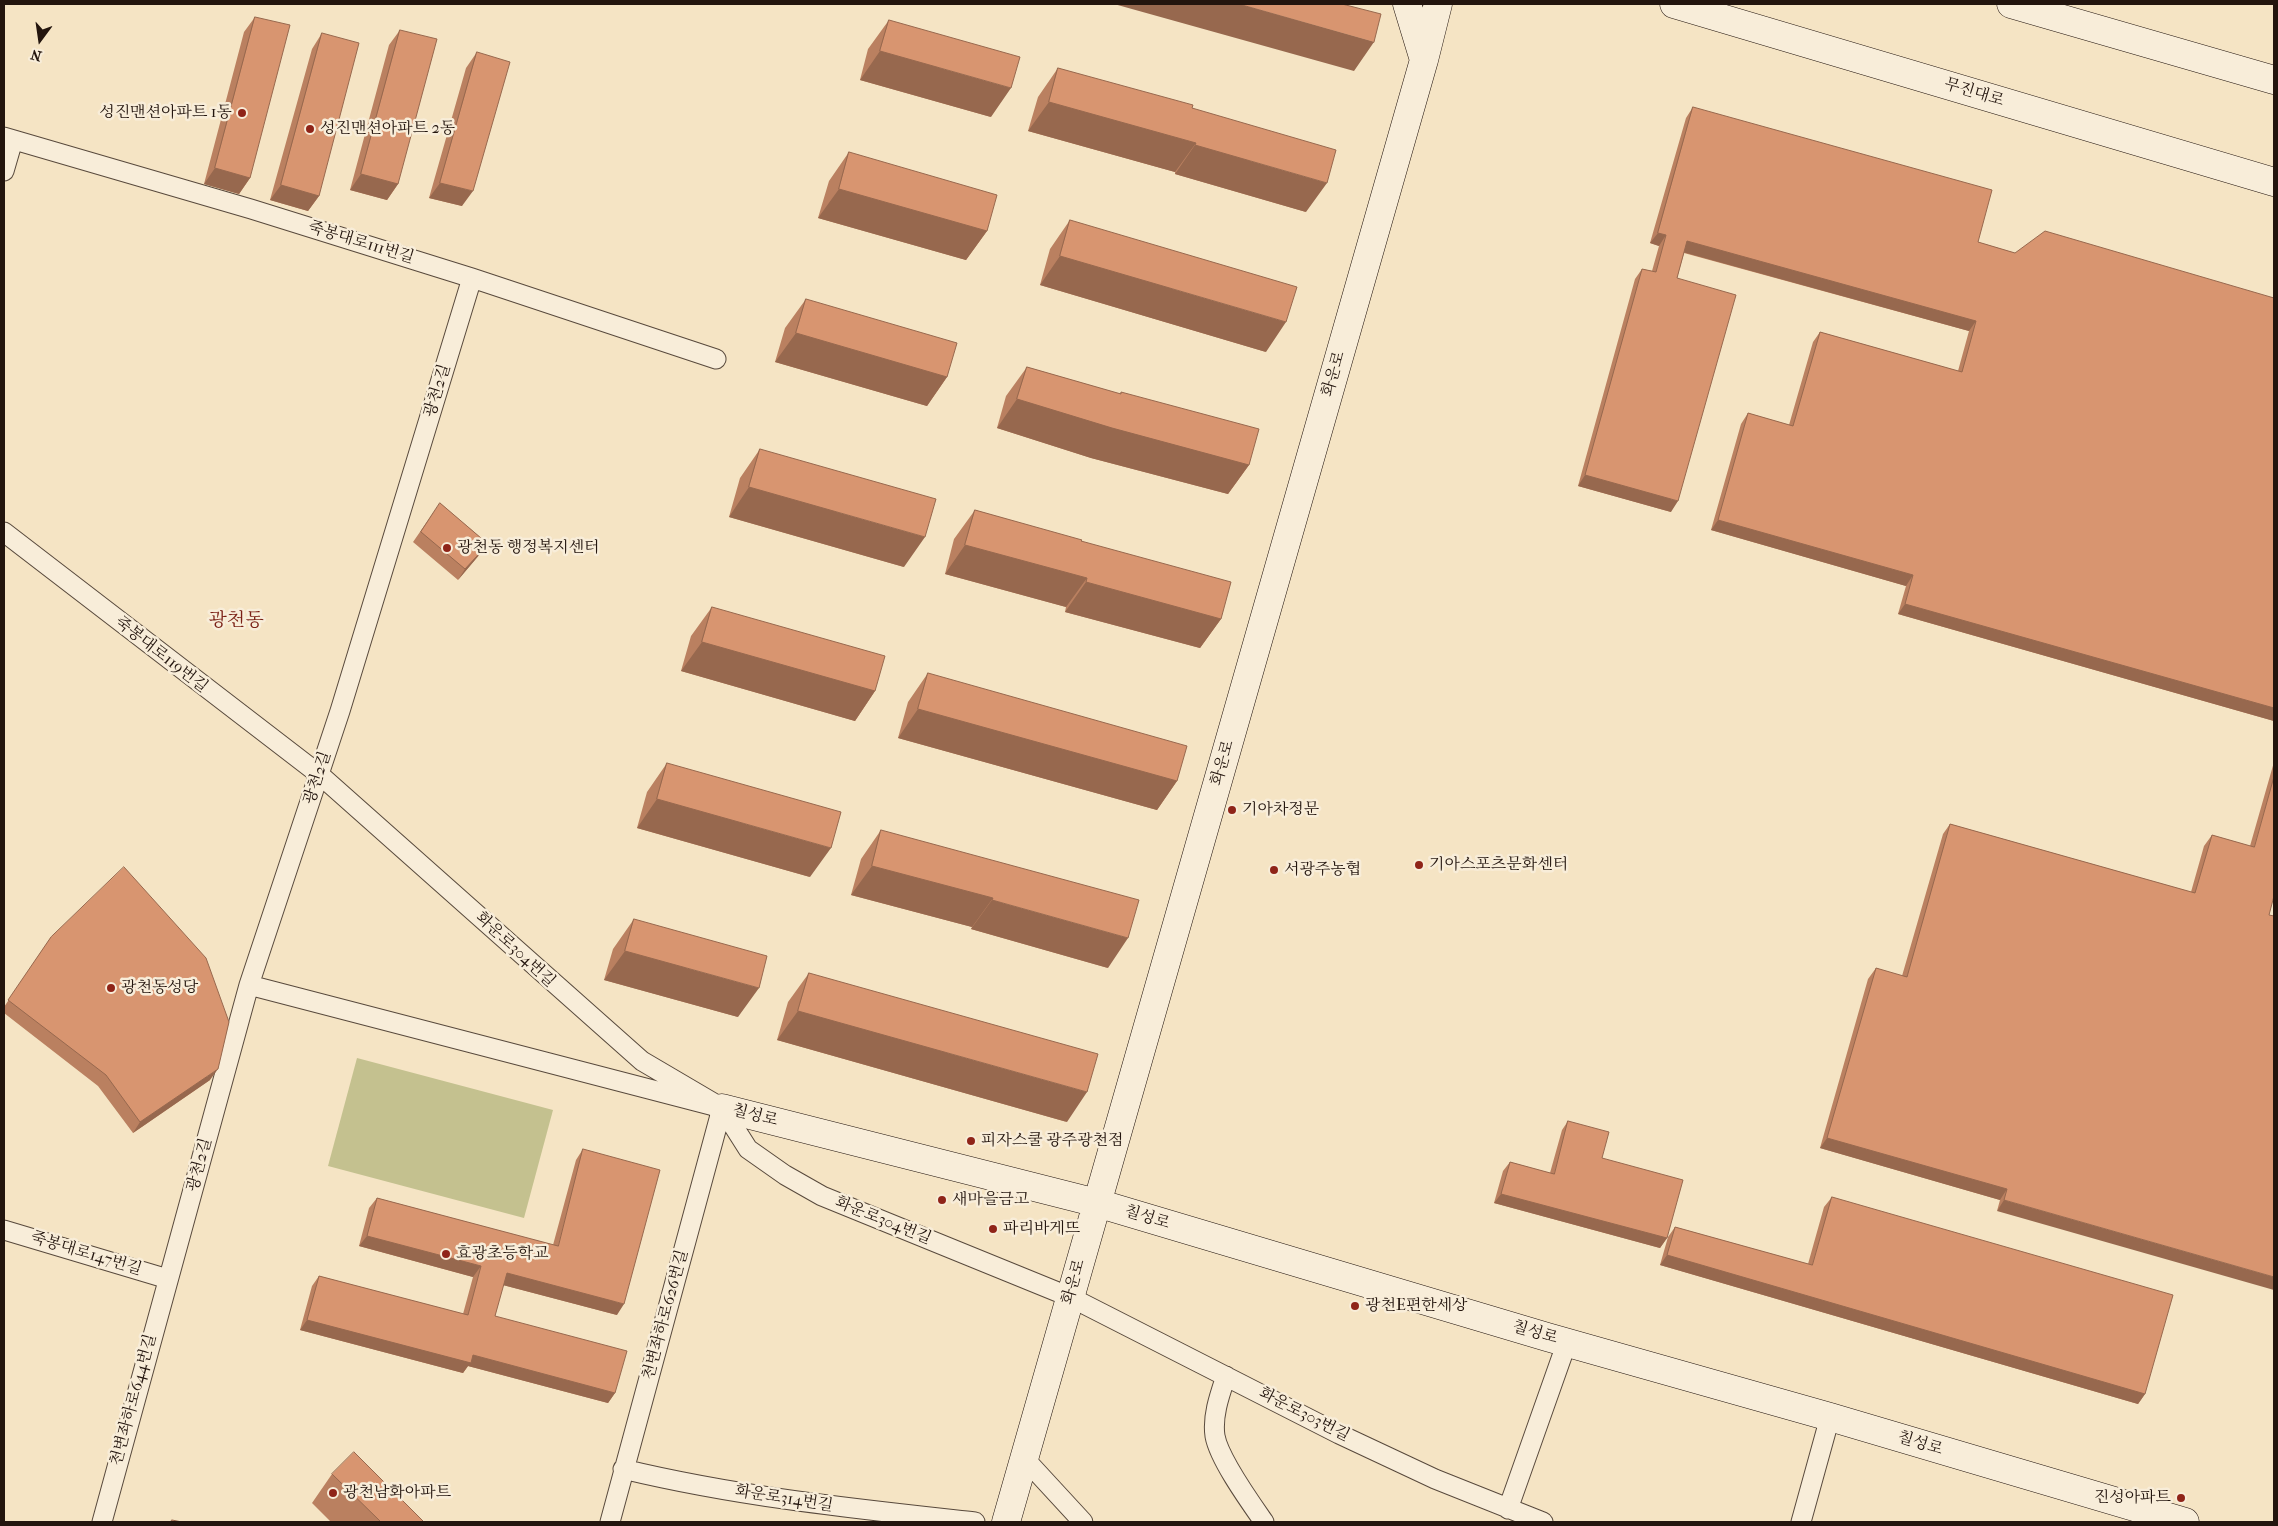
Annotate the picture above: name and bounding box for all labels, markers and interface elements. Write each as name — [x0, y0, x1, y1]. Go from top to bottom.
north arrow — [15, 15, 65, 65]
text: N — [29, 46, 43, 65]
street label: 무진대로 — [1942, 75, 2006, 111]
place label: 성진맨션아파트 1동 — [99, 103, 232, 123]
marker: 성진맨션아파트 1동 — [236, 107, 248, 119]
place label: 성진맨션아파트 2동 — [320, 119, 455, 139]
marker: 성진맨션아파트 2동 — [304, 123, 316, 135]
street label: 죽봉대로111번길 — [306, 218, 416, 268]
street label: 화운로 — [1318, 349, 1350, 399]
street label: 광천2길 — [421, 362, 455, 420]
place label: 광천동 행정복지센터 — [457, 538, 600, 558]
marker: 광천동 행정복지센터 — [441, 542, 453, 554]
district label: 광천동 — [208, 610, 264, 632]
street label: 죽봉대로119번길 — [111, 613, 211, 697]
street label: 화운로 — [1207, 738, 1239, 788]
street label: 광천2길 — [300, 749, 336, 807]
place label: 기아차정문 — [1242, 800, 1319, 820]
marker: 기아차정문 — [1226, 804, 1238, 816]
place label: 기아스포츠문화센터 — [1429, 855, 1568, 875]
marker: 기아스포츠문화센터 — [1413, 859, 1425, 871]
place label: 서광주농협 — [1284, 860, 1361, 880]
marker: 서광주농협 — [1268, 864, 1280, 876]
street label: 화운로304번길 — [471, 908, 559, 992]
place label: 광천동성당 — [121, 978, 198, 998]
marker: 광천동성당 — [105, 982, 117, 994]
street label: 칠성로 — [730, 1101, 780, 1131]
place label: 피자스쿨 광주광천점 — [981, 1131, 1124, 1151]
marker: 피자스쿨 광주광천점 — [965, 1135, 977, 1147]
street label: 광천2길 — [184, 1136, 216, 1194]
place label: 새마을금고 — [952, 1190, 1029, 1210]
street label: 화운로304번길 — [832, 1193, 934, 1249]
marker: 새마을금고 — [936, 1194, 948, 1206]
street label: 칠성로 — [1122, 1202, 1172, 1234]
place label: 파리바게뜨 — [1003, 1219, 1080, 1239]
marker: 파리바게뜨 — [987, 1223, 999, 1235]
street label: 죽봉대로147번길 — [28, 1228, 144, 1280]
place label: 효광초등학교 — [456, 1244, 549, 1264]
marker: 효광초등학교 — [440, 1248, 452, 1260]
street label: 천변좌하로626번길 — [639, 1248, 693, 1382]
street label: 화운로 — [1058, 1257, 1090, 1307]
place label: 광천E편한세상 — [1365, 1296, 1468, 1316]
marker: 광천E편한세상 — [1349, 1300, 1361, 1312]
street label: 칠성로 — [1510, 1317, 1560, 1349]
street label: 천변좌하로644번길 — [107, 1332, 161, 1468]
street label: 화운로303번길 — [1255, 1384, 1353, 1446]
street label: 칠성로 — [1895, 1428, 1945, 1460]
street label: 화운로314번길 — [734, 1482, 834, 1516]
place label: 광천남화아파트 — [343, 1483, 451, 1503]
marker: 광천남화아파트 — [327, 1487, 339, 1499]
place label: 진성아파트 — [2094, 1488, 2171, 1508]
marker: 진성아파트 — [2175, 1492, 2187, 1504]

